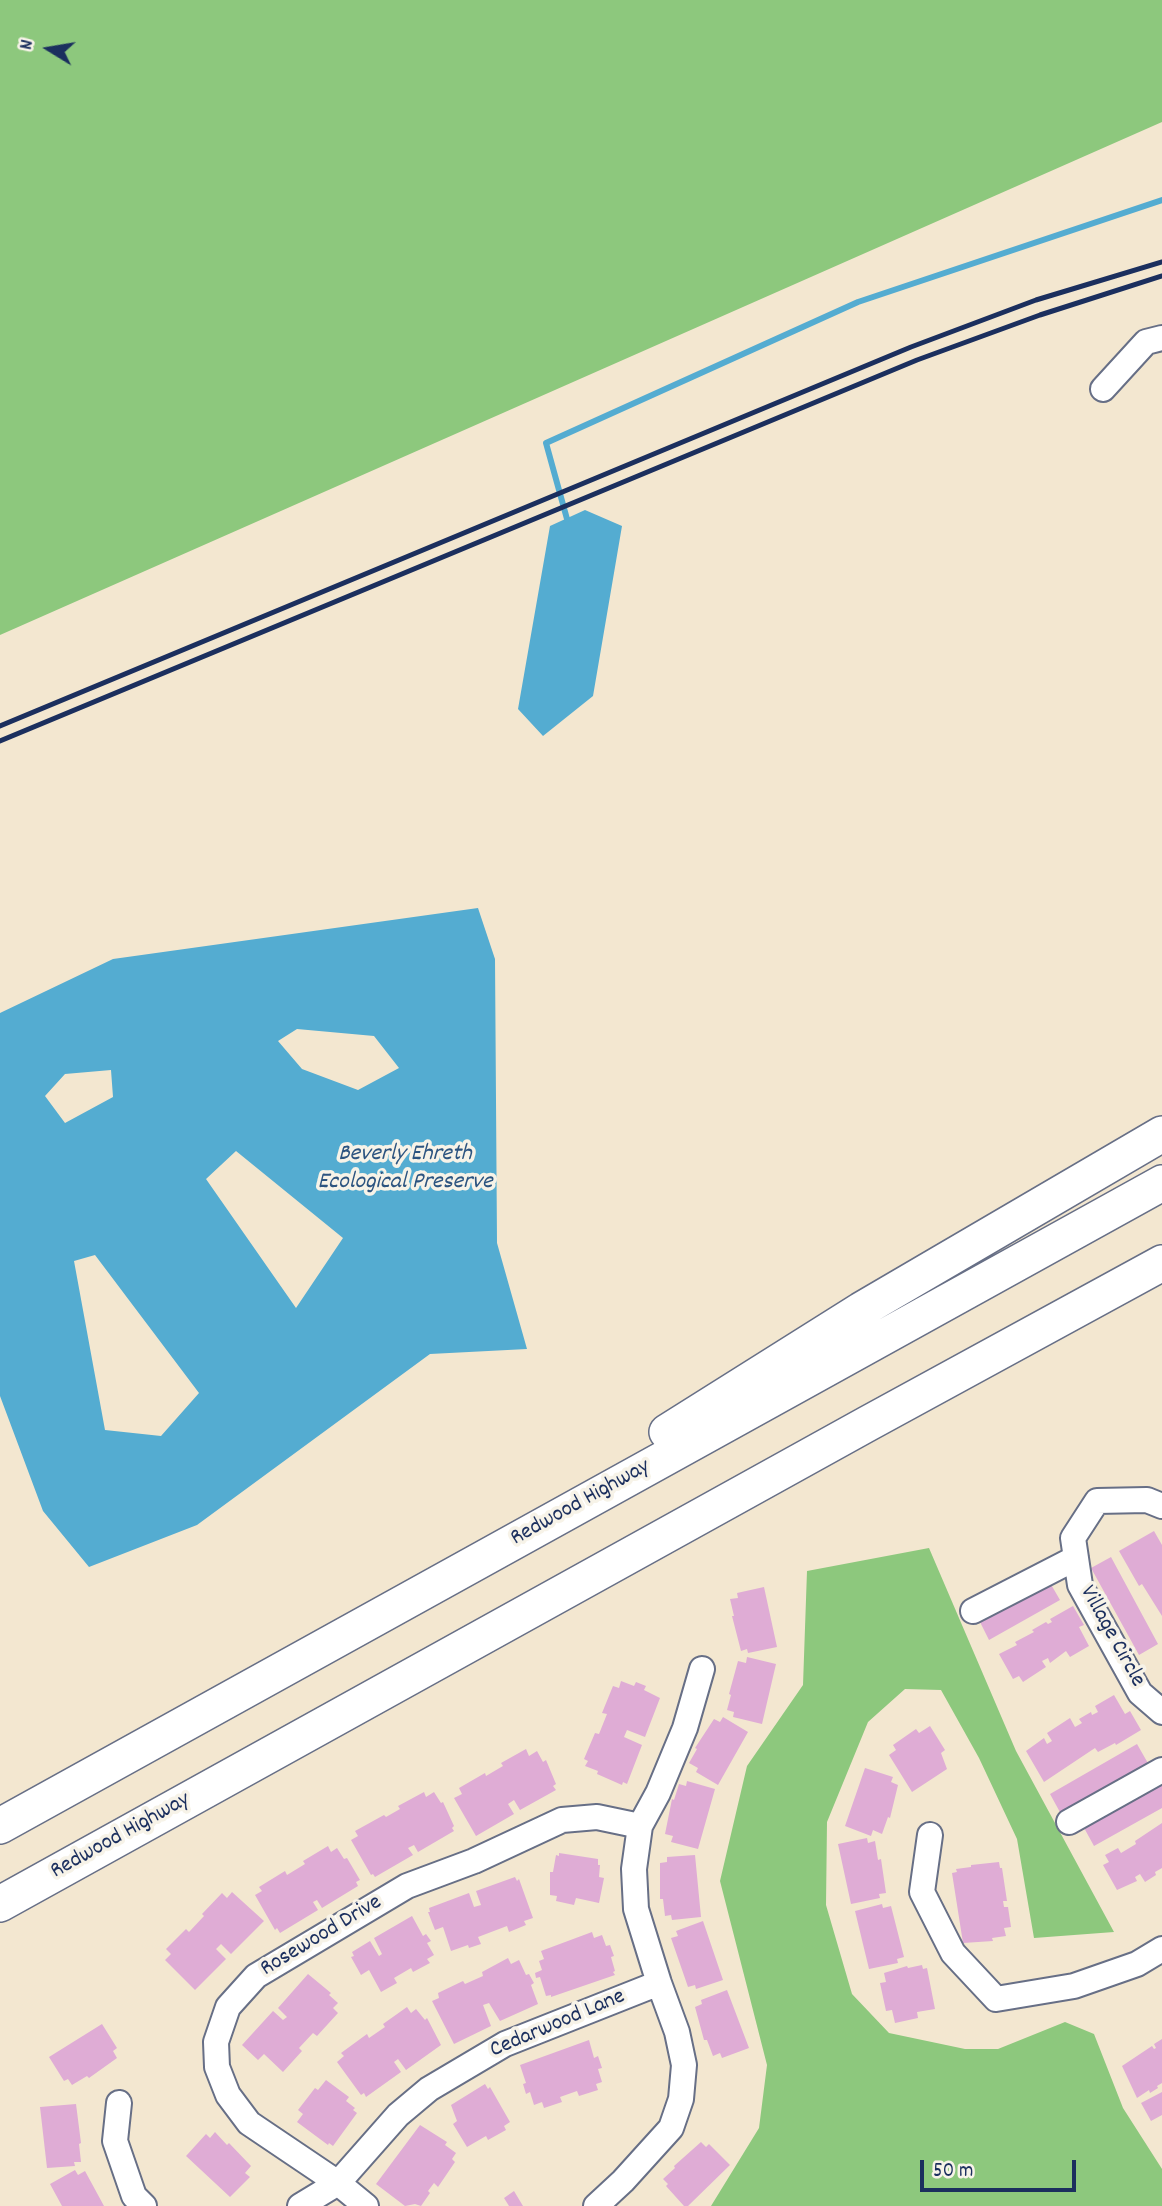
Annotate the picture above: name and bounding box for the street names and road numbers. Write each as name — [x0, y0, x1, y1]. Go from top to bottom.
street label: Redwood Highway — [507, 1454, 655, 1554]
street label: Village Circle — [1072, 1582, 1150, 1692]
street label: Redwood Highway — [47, 1787, 195, 1887]
street label: Rosewood Drive — [256, 1890, 388, 1984]
street label: Cedarwood Lane — [486, 1984, 630, 2066]

